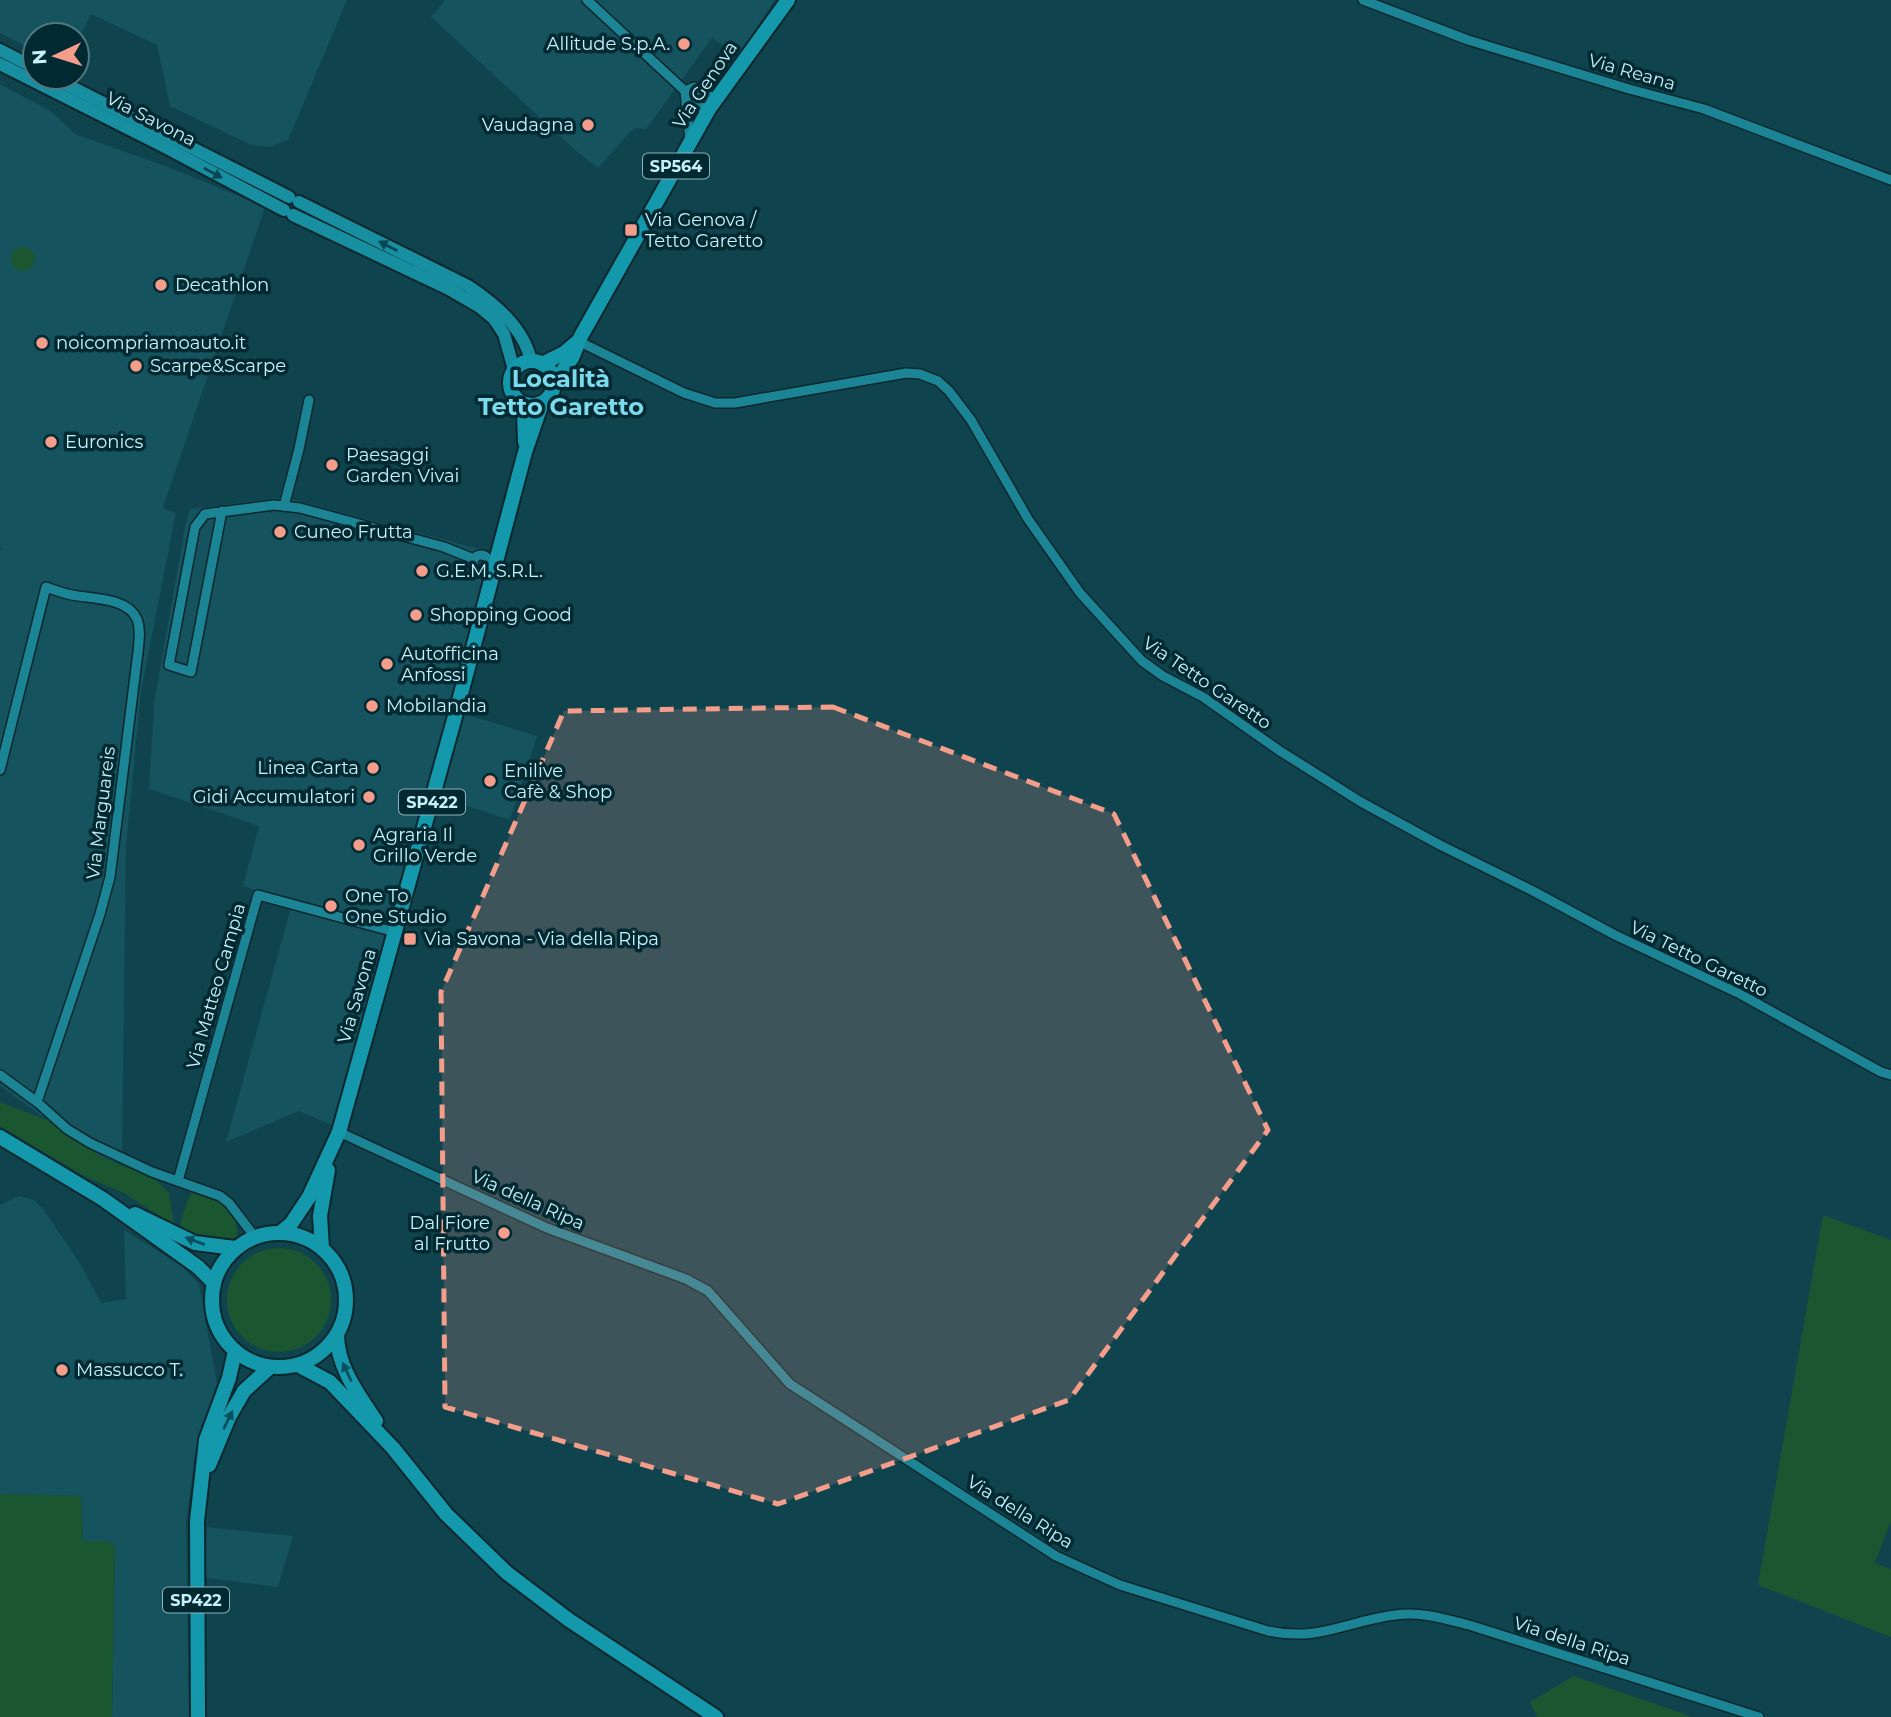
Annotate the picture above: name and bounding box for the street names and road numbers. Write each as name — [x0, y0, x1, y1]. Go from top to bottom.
street label: Via Genova — [668, 37, 742, 133]
street label: Via Reana — [1586, 49, 1678, 95]
street label: Via Savona — [103, 87, 199, 151]
road number: SP564 — [643, 154, 709, 178]
street label: Via Tetto Garetto — [1139, 632, 1275, 734]
street label: Via Marguareis — [82, 745, 120, 881]
road number: SP422 — [399, 790, 465, 814]
street label: Via Matteo Campia — [182, 901, 250, 1071]
street label: Via Tetto Garetto — [1627, 916, 1771, 1002]
street label: Via Savona — [333, 946, 381, 1046]
street label: Via della Ripa — [468, 1165, 588, 1235]
street label: Via della Ripa — [963, 1471, 1077, 1553]
road number: SP422 — [163, 1588, 229, 1612]
street label: Via della Ripa — [1511, 1612, 1633, 1670]

